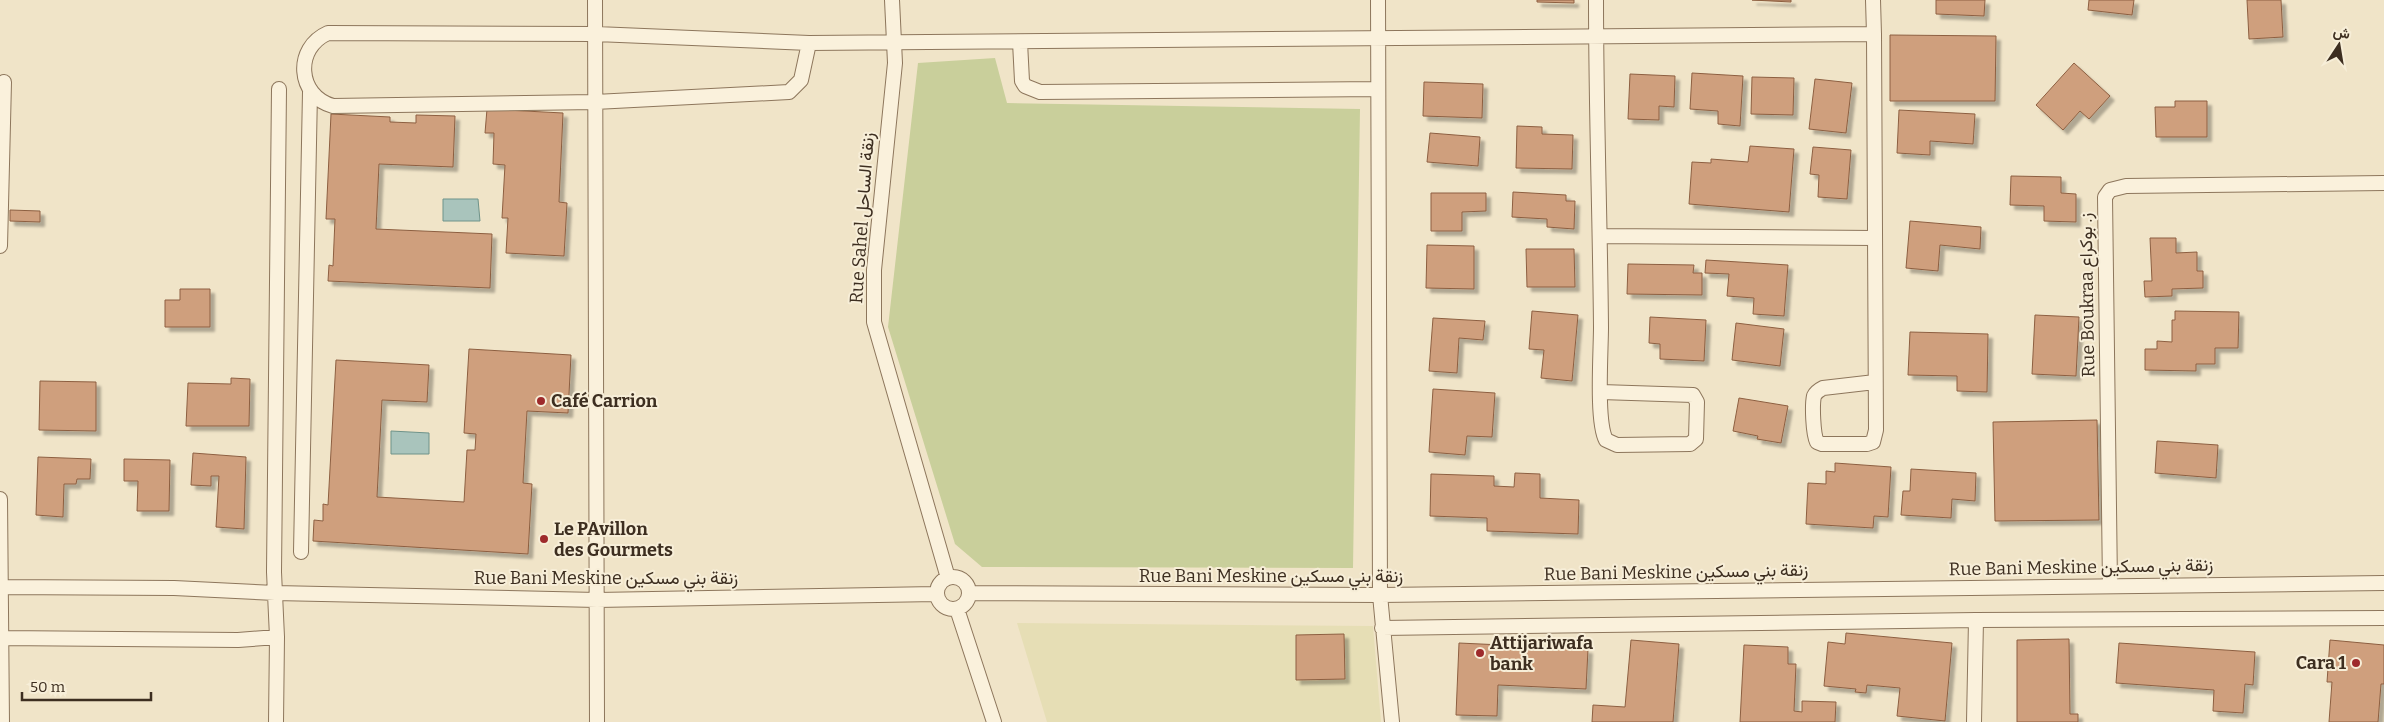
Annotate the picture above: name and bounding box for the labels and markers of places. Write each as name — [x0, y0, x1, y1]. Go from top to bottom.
place label: Café Carrion — [551, 390, 658, 412]
marker: Café Carrion — [535, 395, 547, 407]
place label: Le PAvillon des Gourmets — [554, 518, 673, 561]
marker: Le PAvillon des Gourmets — [538, 533, 550, 545]
place label: Attijariwafa bank — [1490, 632, 1593, 675]
marker: Attijariwafa bank — [1474, 647, 1486, 659]
place label: Cara 1 — [2296, 652, 2346, 674]
marker: Cara 1 — [2350, 657, 2362, 669]

